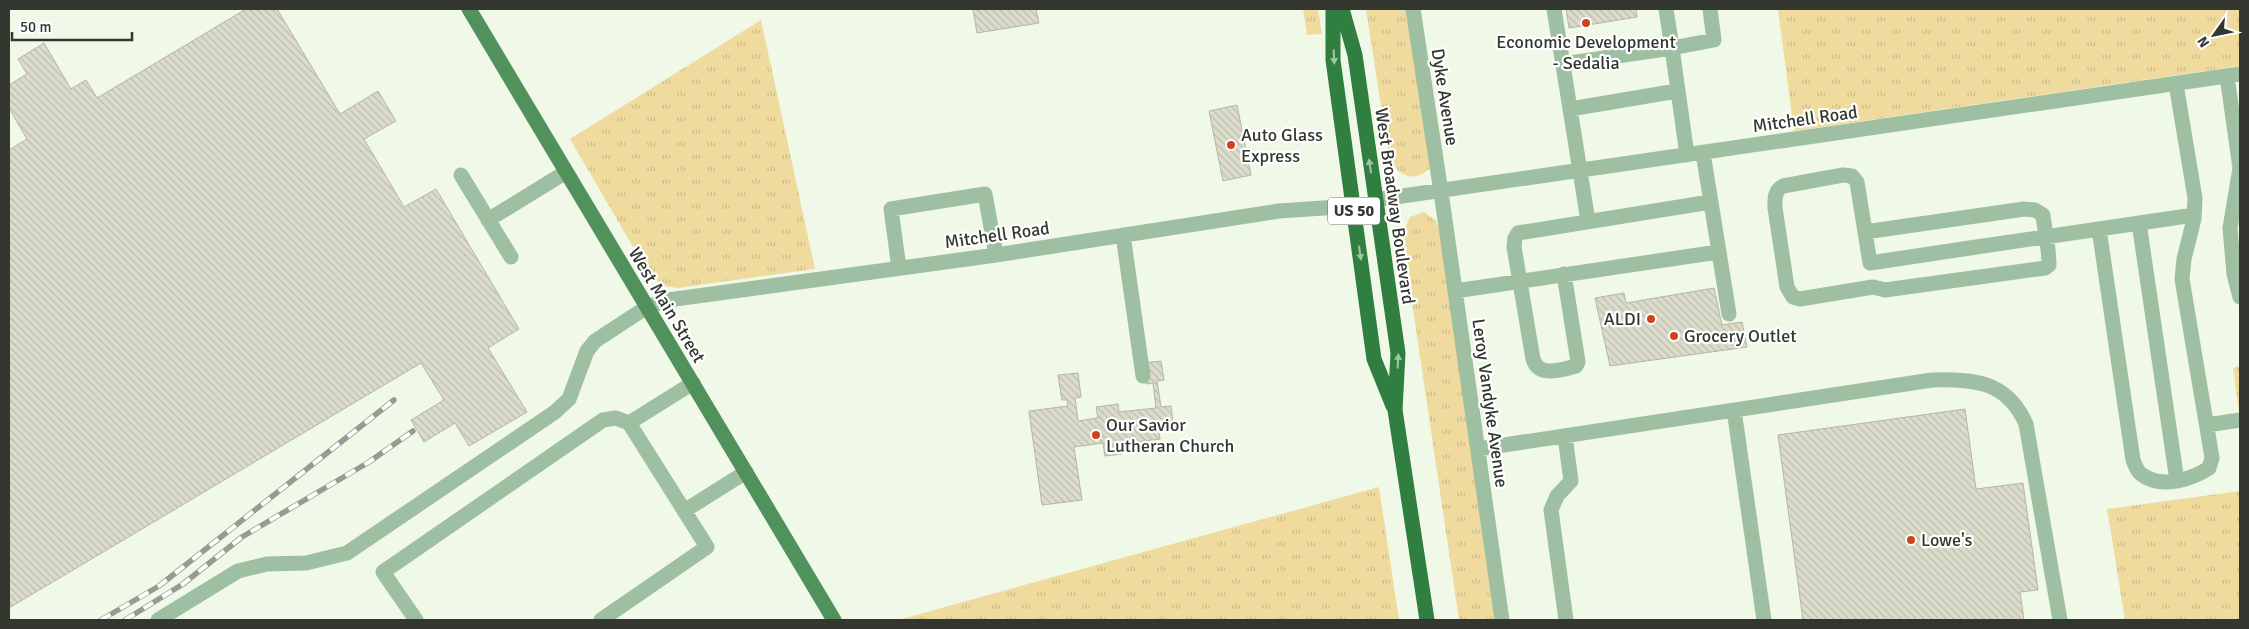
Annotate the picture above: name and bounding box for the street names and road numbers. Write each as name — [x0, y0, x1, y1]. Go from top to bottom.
street label: Dyke Avenue — [1426, 47, 1464, 147]
street label: Mitchell Road — [1751, 101, 1859, 137]
street label: West Broadway Boulevard — [1370, 106, 1420, 306]
road number: US 50 — [1328, 198, 1380, 225]
street label: Mitchell Road — [943, 217, 1051, 253]
street label: West Main Street — [624, 243, 710, 367]
street label: Leroy Vandyke Avenue — [1467, 317, 1513, 489]

